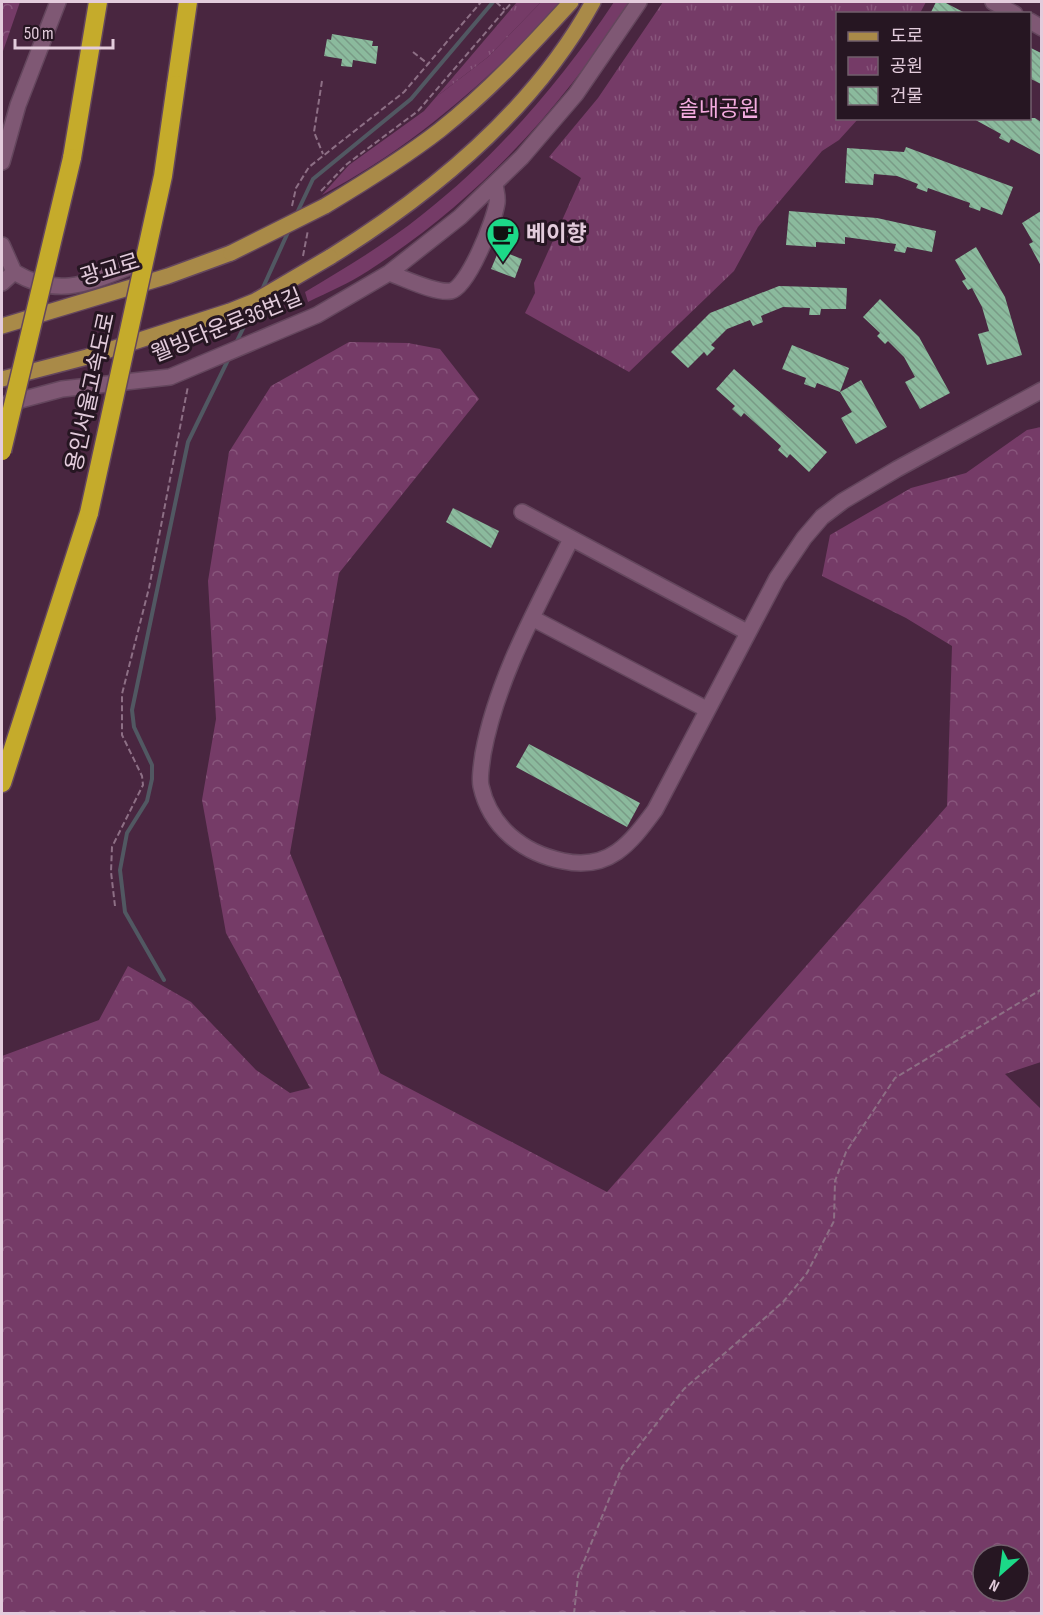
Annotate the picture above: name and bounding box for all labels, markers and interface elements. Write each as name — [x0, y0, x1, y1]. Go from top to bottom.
scale bar — [15, 12, 112, 50]
legend — [836, 12, 1031, 120]
text: 50 m — [24, 23, 54, 44]
text: 도로 — [890, 26, 923, 47]
text: 공원 — [890, 56, 923, 77]
text: 건물 — [890, 86, 923, 107]
park label: 솔내공원 — [679, 96, 759, 123]
cafe icon: 베이향 — [485, 216, 521, 263]
place label: 베이향 — [526, 221, 587, 248]
street label: 광교로 — [77, 248, 143, 292]
street label: 웰빙타운로36번길 — [148, 283, 306, 369]
street label: 용인서울고속도로 — [61, 310, 121, 474]
north arrow — [971, 1543, 1031, 1603]
text: N — [986, 1575, 1003, 1595]

